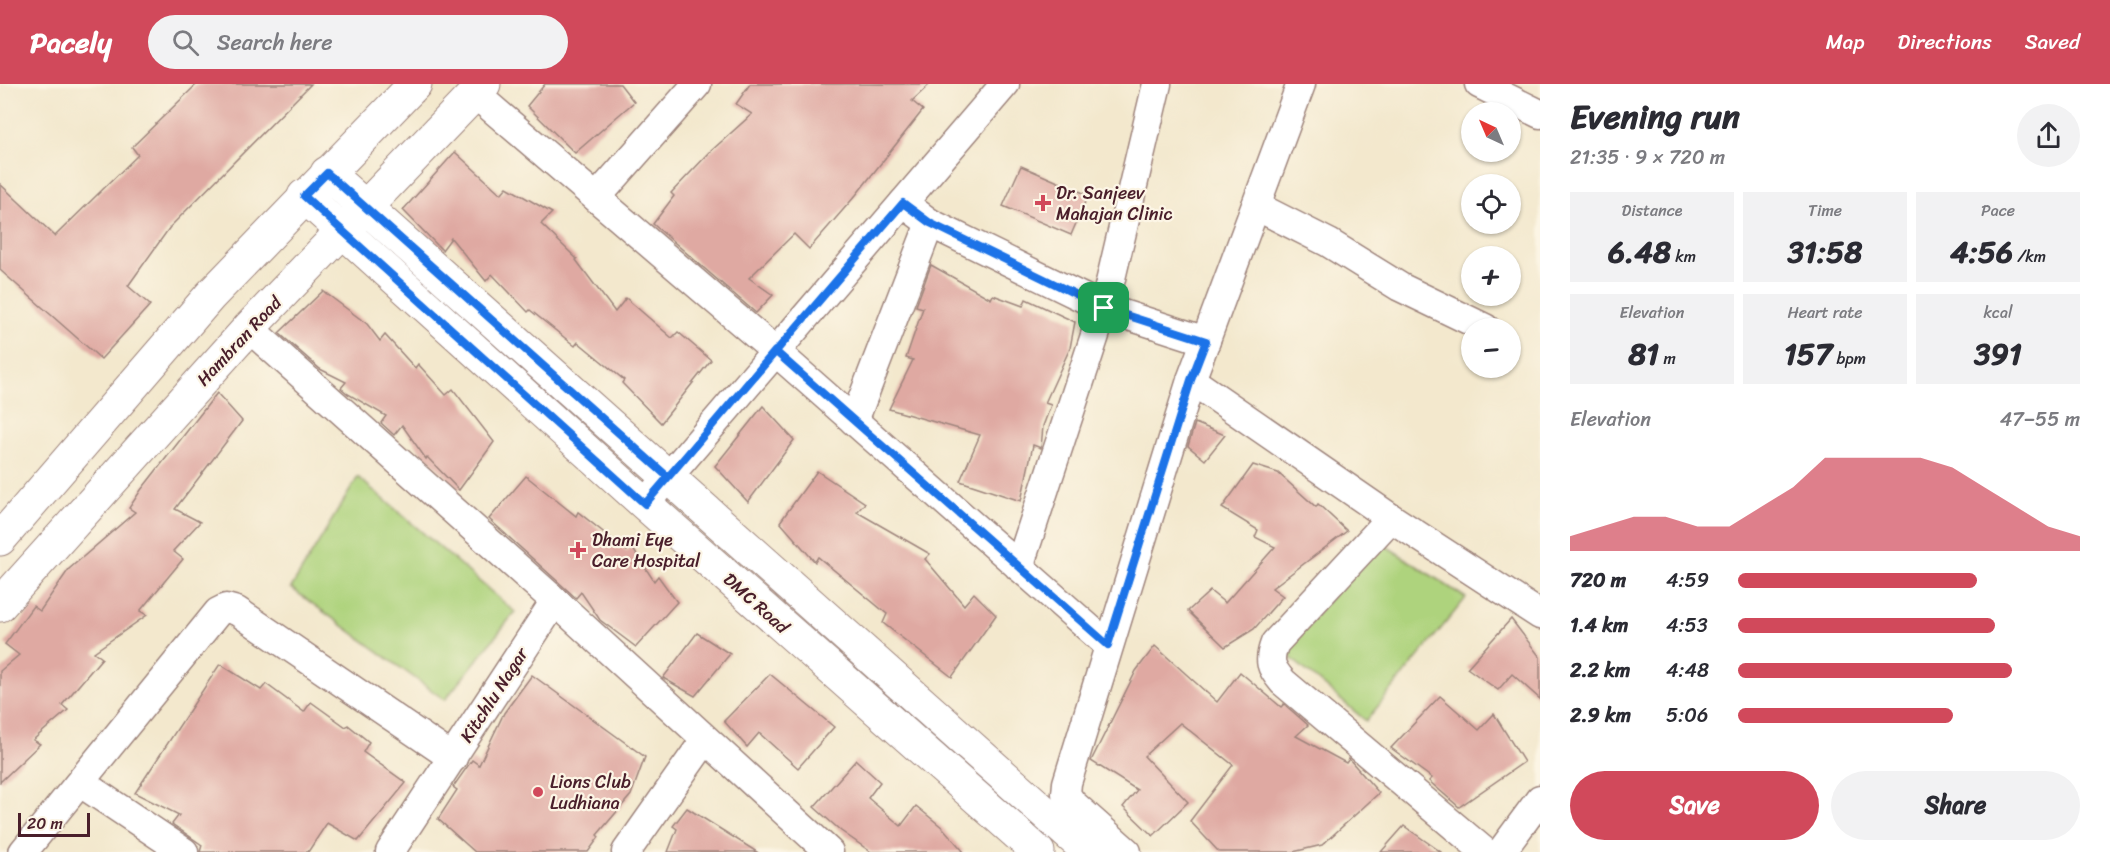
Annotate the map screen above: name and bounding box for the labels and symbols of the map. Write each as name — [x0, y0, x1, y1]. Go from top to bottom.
north arrow — [1461, 102, 1521, 162]
place label: Dr. Sanjeev Mahajan Clinic — [1056, 177, 1173, 230]
marker: Dr. Sanjeev Mahajan Clinic — [1034, 194, 1052, 212]
pin — [1078, 282, 1129, 333]
street label: Hambran Road — [188, 287, 291, 394]
place label: Dhami Eye Care Hospital — [592, 524, 701, 577]
marker: Dhami Eye Care Hospital — [569, 541, 587, 559]
street label: DMC Road — [715, 564, 798, 643]
street label: Kitchlu Nagar — [451, 639, 538, 749]
place label: Lions Club Ludhiana — [550, 766, 631, 819]
marker: Lions Club Ludhiana — [531, 785, 545, 799]
scale bar — [18, 810, 90, 838]

